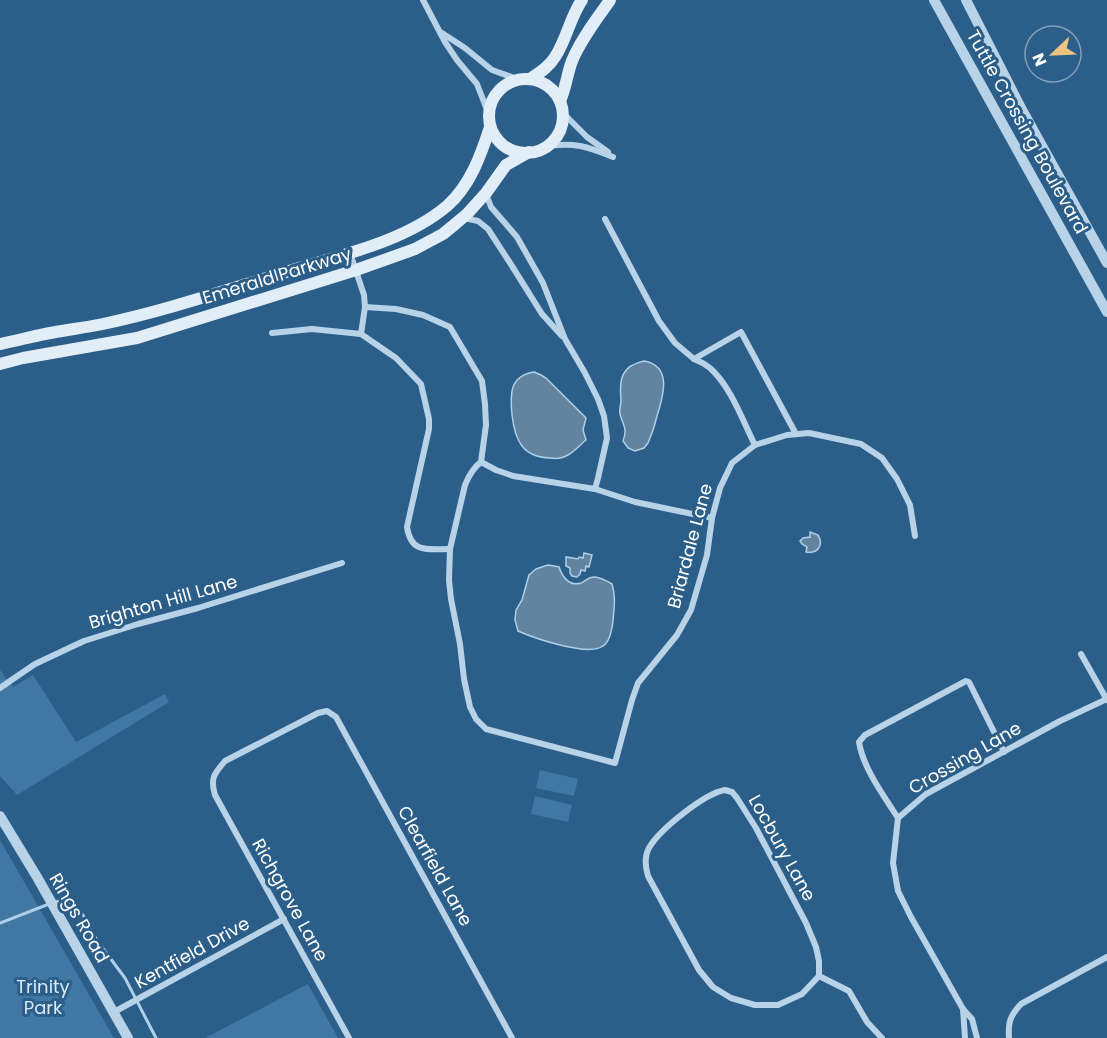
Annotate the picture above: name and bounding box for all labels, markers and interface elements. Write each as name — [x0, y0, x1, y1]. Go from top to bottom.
north arrow — [1023, 24, 1083, 84]
street label: Tuttle Crossing Boulevard — [961, 25, 1094, 238]
text: N — [1027, 50, 1053, 70]
street label: Emerald Parkway — [199, 241, 355, 310]
street label: Briardale Lane — [661, 481, 718, 611]
street label: Brighton Hill Lane — [86, 568, 240, 635]
street label: Crossing Lane — [904, 715, 1026, 800]
street label: Locbury Lane — [743, 790, 822, 906]
street label: Clearfield Lane — [392, 801, 479, 930]
street label: Richgrove Lane — [246, 834, 335, 966]
street label: Rings Road — [44, 868, 115, 967]
street label: Kentfield Drive — [130, 911, 254, 995]
park label: Trinity Park — [16, 974, 70, 1020]

